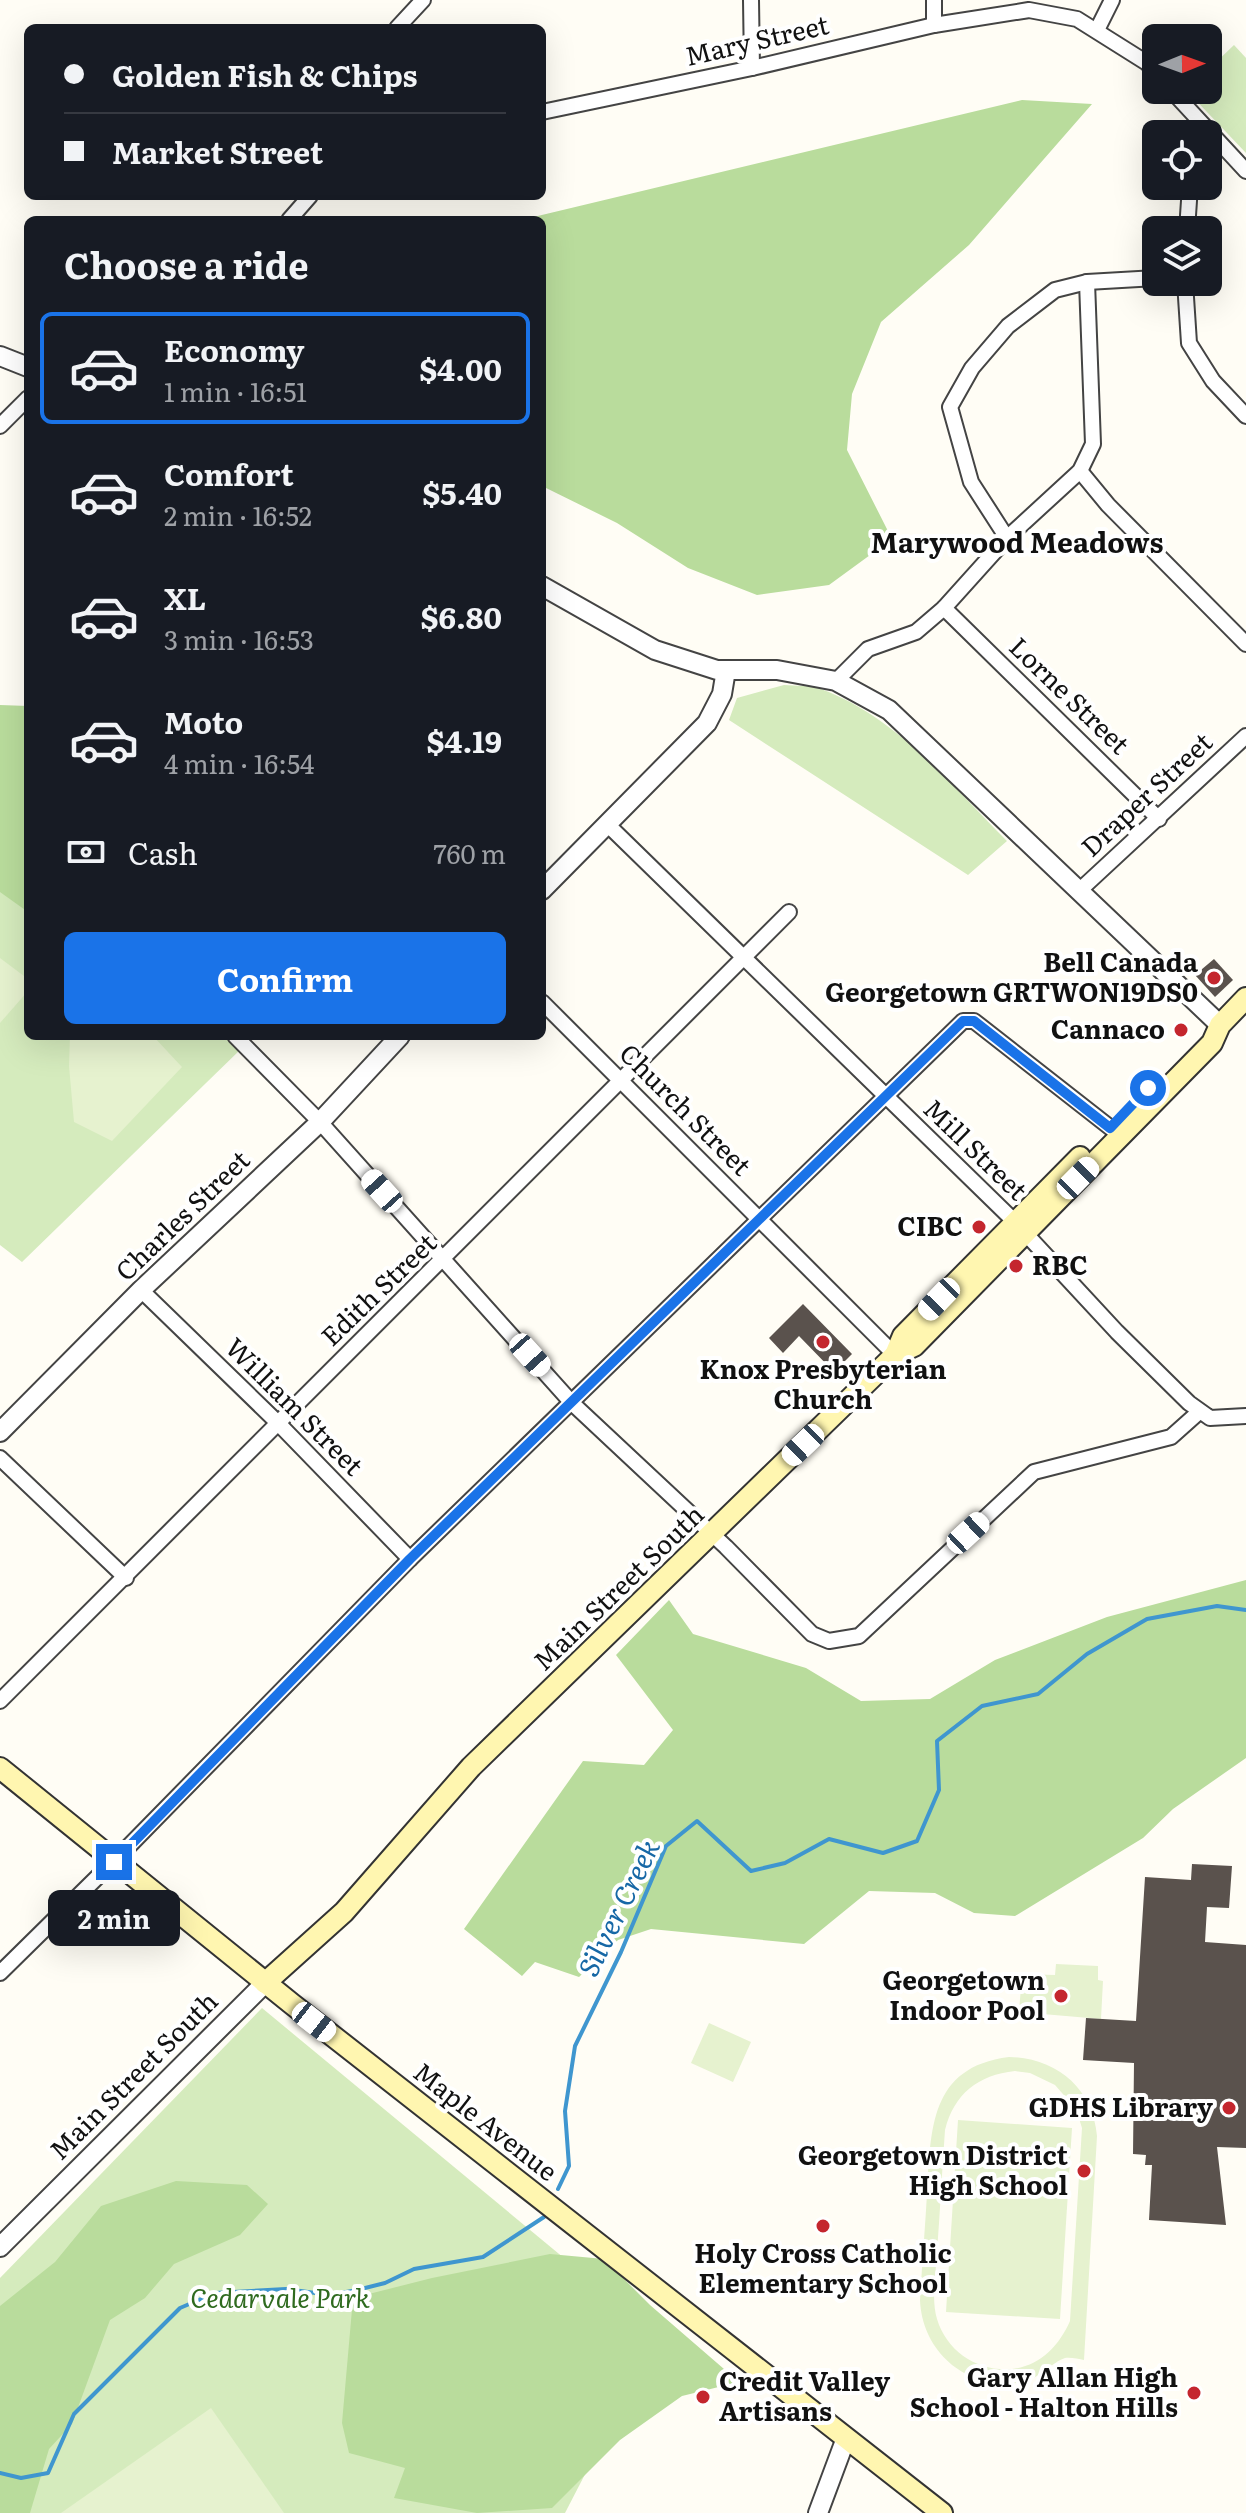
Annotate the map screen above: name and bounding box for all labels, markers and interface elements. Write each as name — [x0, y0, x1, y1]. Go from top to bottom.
street label: Mary Street — [681, 3, 833, 74]
north arrow — [1142, 24, 1222, 104]
map controls — [1142, 24, 1222, 296]
text: Golden Fish & Chips — [112, 52, 418, 96]
button: locate — [1142, 120, 1222, 200]
text: Market Street — [112, 129, 323, 173]
button: layers — [1142, 216, 1222, 296]
text: Choose a ride — [64, 237, 309, 290]
text: Economy — [164, 327, 304, 371]
icon: car — [68, 332, 140, 404]
text: $4.00 — [419, 346, 502, 390]
text: 1 min · 16:51 — [164, 371, 307, 410]
text: Comfort — [164, 451, 294, 495]
icon: car — [68, 456, 140, 528]
text: $5.40 — [422, 470, 502, 514]
text: 2 min · 16:52 — [164, 495, 312, 534]
district label: Marywood Meadows — [871, 520, 1163, 562]
text: XL — [164, 575, 206, 619]
icon: car — [68, 580, 140, 652]
text: $6.80 — [421, 594, 502, 638]
text: 3 min · 16:53 — [164, 619, 314, 658]
street label: Lorne Street — [1002, 627, 1140, 762]
text: Moto — [164, 699, 243, 743]
icon: car — [68, 704, 140, 776]
text: $4.19 — [426, 718, 502, 762]
street label: Draper Street — [1071, 722, 1220, 864]
text: 4 min · 16:54 — [164, 743, 314, 782]
icon: cash — [64, 830, 108, 874]
text: Cash — [128, 830, 198, 874]
text: 760 m — [433, 833, 506, 872]
button: Confirm — [64, 932, 506, 1024]
place label: Bell Canada Georgetown GRTWON19DS0 — [825, 941, 1198, 1010]
marker: Bell Canada Georgetown GRTWON19DS0 — [1205, 969, 1223, 987]
place label: Cannaco — [1051, 1008, 1165, 1047]
marker: Cannaco — [1172, 1021, 1190, 1039]
street label: Church Street — [612, 1033, 762, 1183]
route start — [1130, 1070, 1166, 1106]
street label: Mill Street — [916, 1089, 1038, 1208]
street label: Charles Street — [105, 1140, 258, 1289]
car — [1053, 1153, 1103, 1203]
car — [357, 1165, 407, 1217]
place label: CIBC — [897, 1205, 963, 1244]
marker: CIBC — [970, 1218, 988, 1236]
street label: Edith Street — [311, 1223, 444, 1354]
place label: RBC — [1032, 1244, 1088, 1283]
marker: RBC — [1007, 1257, 1025, 1275]
car — [914, 1273, 964, 1325]
street label: William Street — [218, 1327, 374, 1483]
car — [505, 1329, 555, 1381]
marker: Knox Presbyterian Church — [814, 1333, 832, 1351]
place label: Knox Presbyterian Church — [699, 1348, 947, 1417]
car — [777, 1420, 829, 1470]
street label: Main Street South — [523, 1494, 711, 1678]
car — [942, 1508, 994, 1558]
water label: Silver Creek — [566, 1831, 669, 1983]
route end — [96, 1844, 132, 1880]
callout: 2 min — [48, 1890, 180, 1946]
text: 2 min — [78, 1898, 150, 1937]
place label: Georgetown Indoor Pool — [882, 1959, 1045, 2028]
street label: Main Street South — [39, 1981, 225, 2167]
marker: Georgetown Indoor Pool — [1052, 1987, 1070, 2005]
car — [288, 1998, 340, 2046]
street label: Maple Avenue — [406, 2051, 567, 2189]
place label: GDHS Library — [1029, 2086, 1213, 2125]
marker: GDHS Library — [1220, 2099, 1238, 2117]
place label: Georgetown District High School — [798, 2134, 1069, 2203]
marker: Georgetown District High School — [1075, 2162, 1093, 2180]
marker: Holy Cross Catholic Elementary School — [814, 2217, 832, 2235]
place label: Holy Cross Catholic Elementary School — [694, 2232, 952, 2301]
park label: Cedarvale Park — [190, 2277, 371, 2316]
place label: Gary Allan High School - Halton Hills — [910, 2356, 1178, 2425]
place label: Credit Valley Artisans — [719, 2360, 890, 2429]
marker: Gary Allan High School - Halton Hills — [1185, 2384, 1203, 2402]
marker: Credit Valley Artisans — [694, 2388, 712, 2406]

